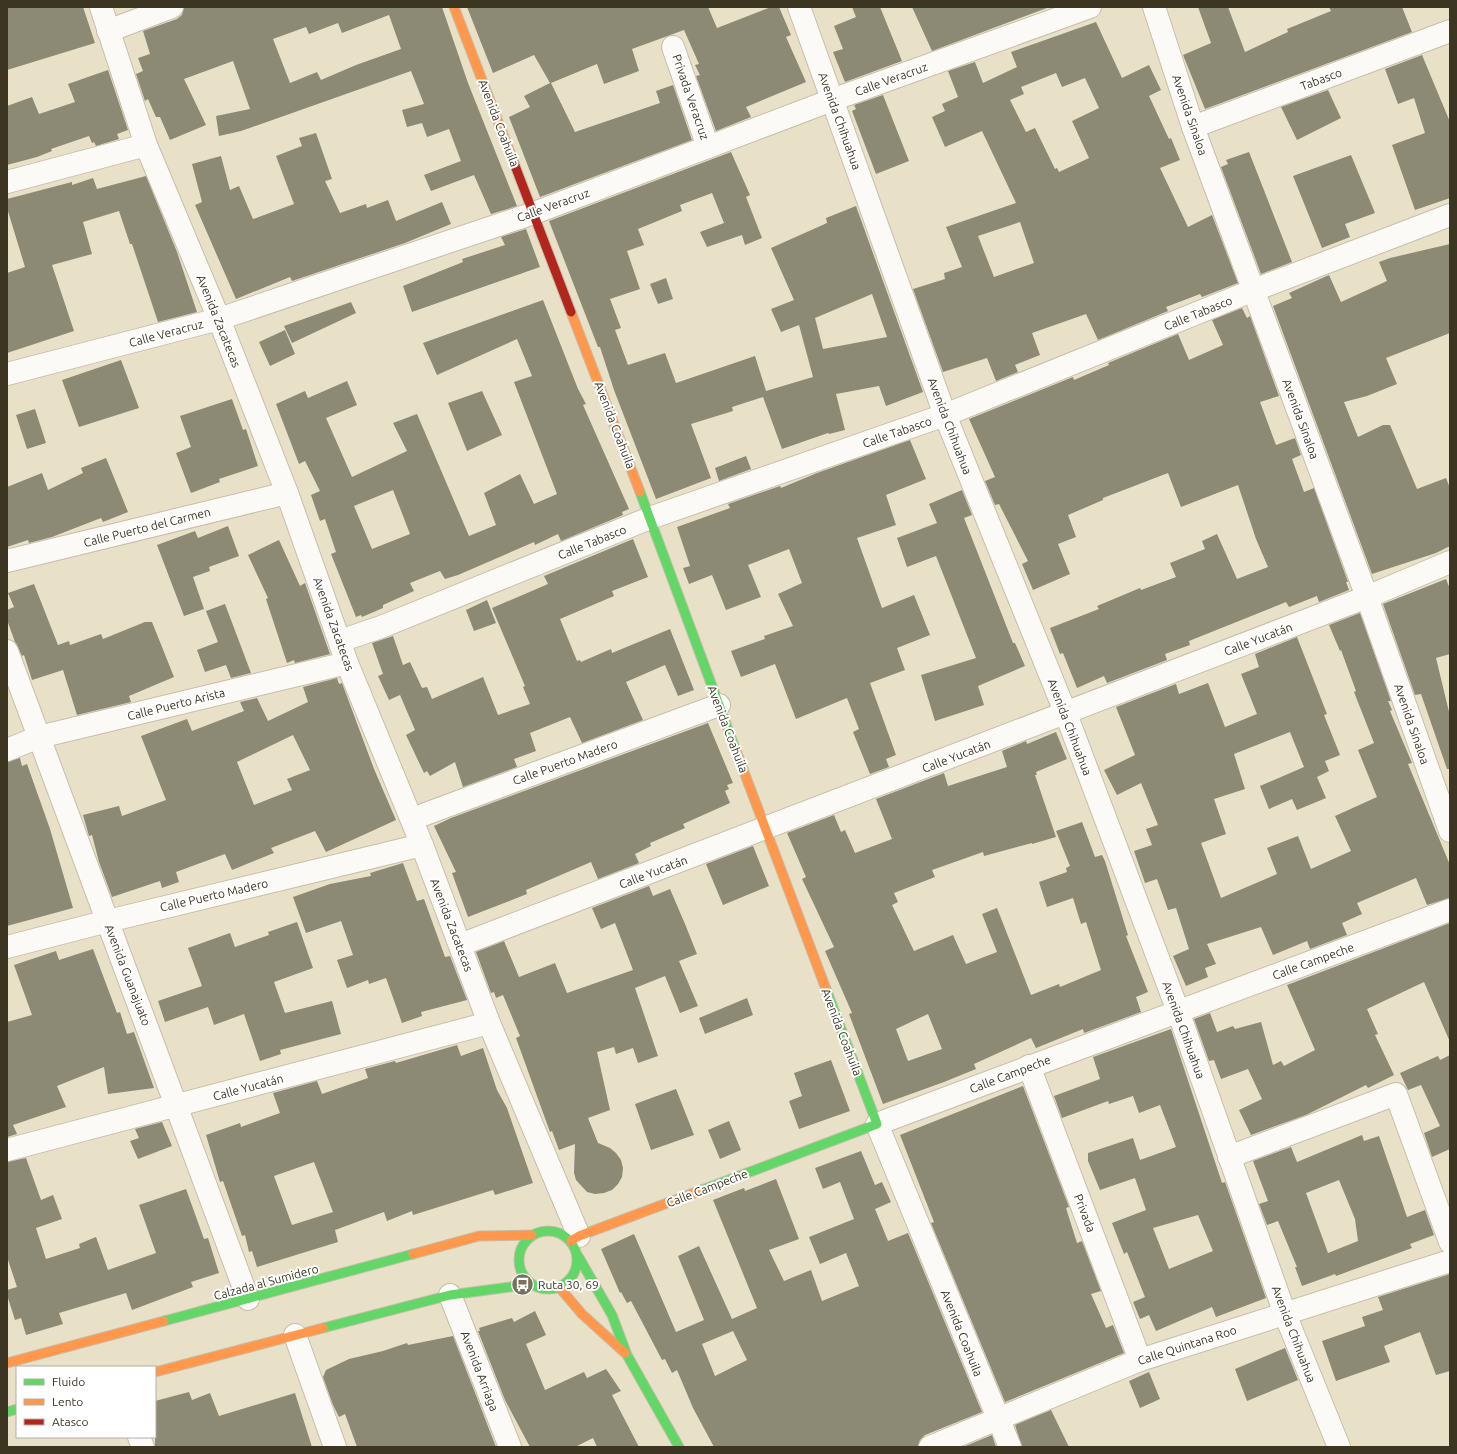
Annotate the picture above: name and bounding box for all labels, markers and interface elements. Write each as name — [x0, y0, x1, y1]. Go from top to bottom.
street label: Privada Veracruz — [670, 53, 712, 142]
street label: Calle Veracruz — [853, 60, 929, 98]
street label: Tabasco — [1298, 65, 1344, 93]
street label: Avenida Chihuahua — [816, 71, 864, 171]
street label: Avenida Sinaloa — [1170, 73, 1210, 157]
street label: Avenida Coahuila — [476, 78, 522, 168]
street label: Calle Veracruz — [515, 186, 591, 224]
street label: Avenida Zacatecas — [194, 273, 244, 369]
street label: Calle Tabasco — [1162, 293, 1234, 333]
street label: Calle Veracruz — [128, 317, 205, 349]
street label: Avenida Chihuahua — [926, 376, 974, 476]
street label: Avenida Sinaloa — [1280, 377, 1322, 461]
street label: Avenida Coahuila — [592, 380, 638, 470]
street label: Calle Tabasco — [861, 414, 933, 450]
street label: Calle Puerto del Carmen — [82, 505, 212, 549]
street label: Calle Tabasco — [556, 522, 628, 562]
street label: Avenida Zacatecas — [311, 575, 357, 673]
street label: Calle Yucatán — [1222, 620, 1294, 658]
street label: Avenida Chihuahua — [1046, 677, 1094, 777]
street label: Avenida Sinaloa — [1392, 682, 1432, 766]
street label: Avenida Coahuila — [705, 684, 751, 774]
street label: Calle Puerto Arista — [126, 686, 226, 722]
street label: Calle Puerto Madero — [511, 737, 619, 787]
street label: Calle Yucatán — [920, 737, 992, 775]
street label: Calle Yucatán — [617, 853, 689, 891]
street label: Calle Puerto Madero — [159, 876, 269, 914]
street label: Avenida Zacatecas — [428, 877, 476, 973]
street label: Avenida Guanajuato — [103, 923, 153, 1027]
street label: Calle Campeche — [1270, 940, 1356, 982]
street label: Avenida Chihuahua — [1160, 980, 1208, 1080]
street label: Avenida Coahuila — [819, 987, 865, 1077]
street label: Calle Campeche — [968, 1053, 1052, 1095]
street label: Calle Yucatán — [211, 1071, 285, 1103]
street label: Calle Campeche — [665, 1167, 749, 1209]
street label: Privada — [1072, 1192, 1098, 1234]
street label: Calzada al Sumidero — [212, 1262, 320, 1302]
bus stop icon: Ruta 30, 69 — [509, 1271, 535, 1297]
place label: Ruta 30, 69 — [538, 1278, 599, 1291]
street label: Avenida Chihuahua — [1270, 1284, 1318, 1384]
street label: Avenida Coahuila — [939, 1288, 985, 1378]
street label: Calle Quintana Roo — [1136, 1323, 1238, 1367]
street label: Avenida Arriaga — [459, 1329, 501, 1413]
legend — [16, 1366, 156, 1438]
text: Fluido — [52, 1375, 85, 1388]
text: Lento — [52, 1395, 83, 1408]
text: Atasco — [52, 1415, 88, 1428]

